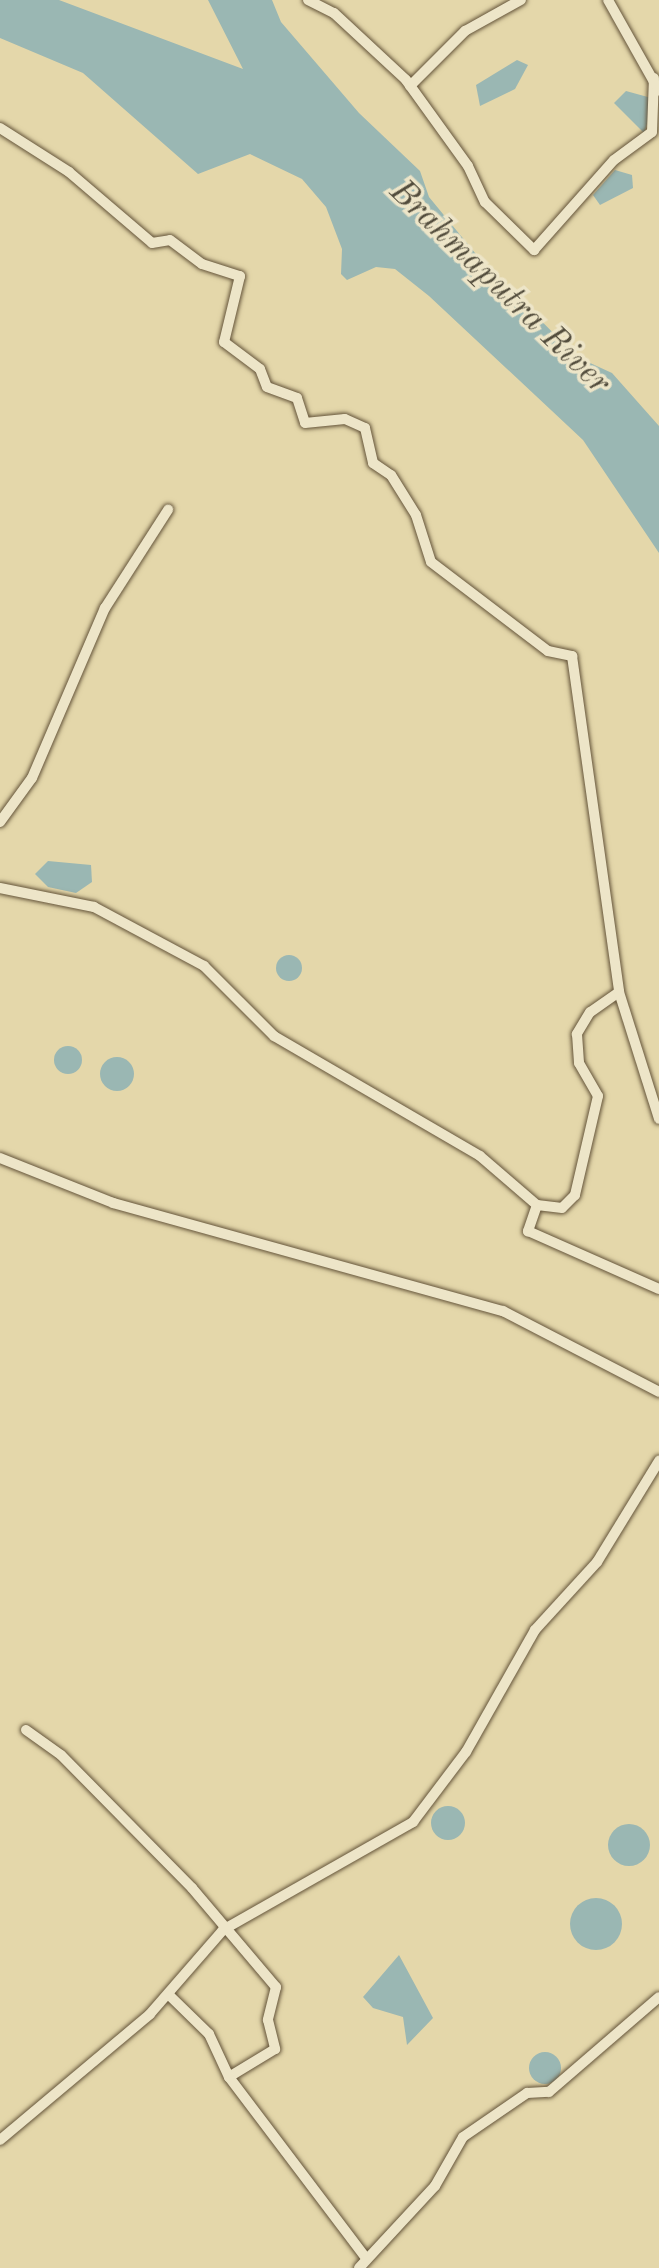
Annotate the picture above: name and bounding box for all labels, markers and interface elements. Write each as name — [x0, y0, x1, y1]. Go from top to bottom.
water label: Brahmaputra River — [380, 172, 618, 404]

